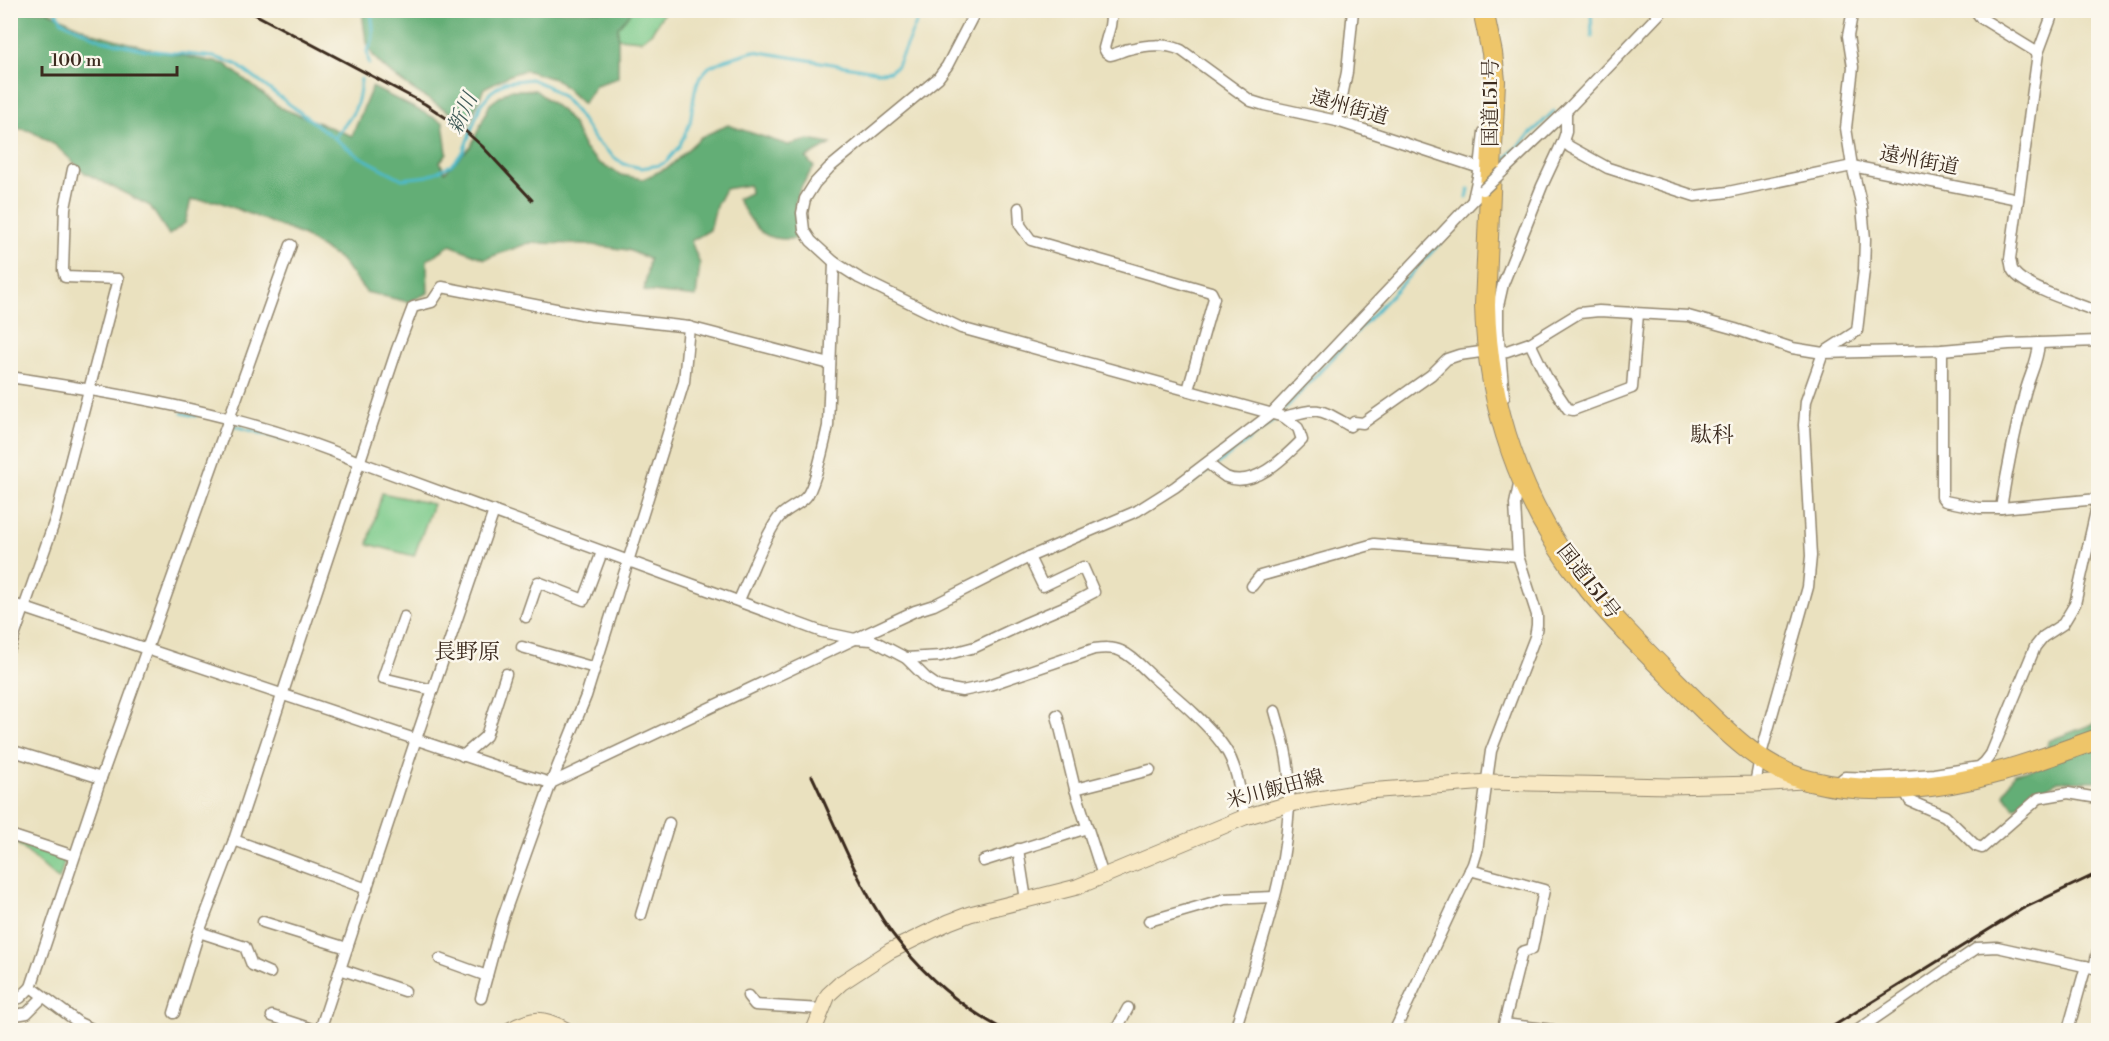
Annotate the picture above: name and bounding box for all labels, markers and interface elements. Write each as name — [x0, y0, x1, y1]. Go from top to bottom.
scale bar — [42, 39, 177, 77]
text: 100 m — [51, 49, 102, 72]
street label: 国道151号 — [1479, 59, 1504, 147]
street label: 遠州街道 — [1307, 85, 1391, 131]
water label: 新川 — [442, 88, 485, 139]
street label: 遠州街道 — [1877, 141, 1961, 181]
district label: 駄科 — [1690, 422, 1734, 449]
street label: 国道151号 — [1551, 540, 1625, 624]
district label: 長野原 — [434, 639, 500, 666]
street label: 米川飯田線 — [1223, 765, 1327, 815]

